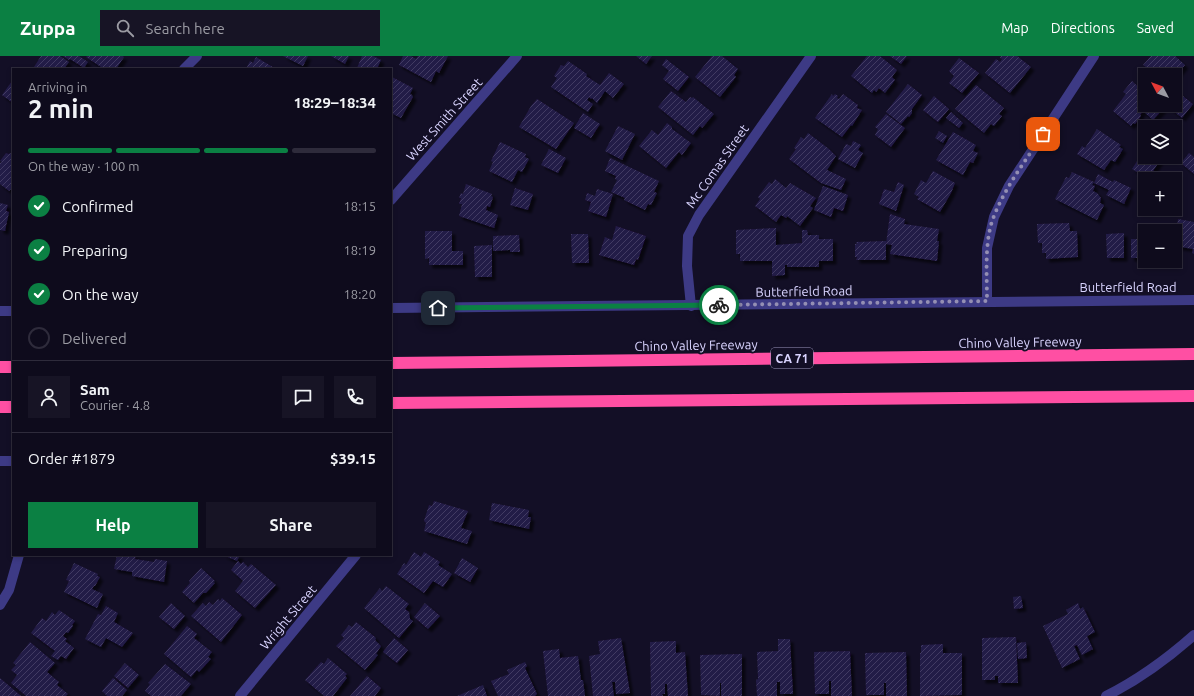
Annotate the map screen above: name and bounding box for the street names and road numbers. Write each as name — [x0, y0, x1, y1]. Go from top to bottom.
street label: West Smith Street — [403, 75, 485, 163]
street label: Mc Comas Street — [683, 122, 751, 210]
street label: Butterfield Road — [1079, 280, 1177, 294]
street label: Butterfield Road — [755, 283, 853, 299]
street label: Chino Valley Freeway — [958, 334, 1082, 350]
street label: Chino Valley Freeway — [634, 337, 758, 353]
road number: CA 71 — [771, 348, 813, 368]
street label: Wright Street — [257, 582, 319, 652]

